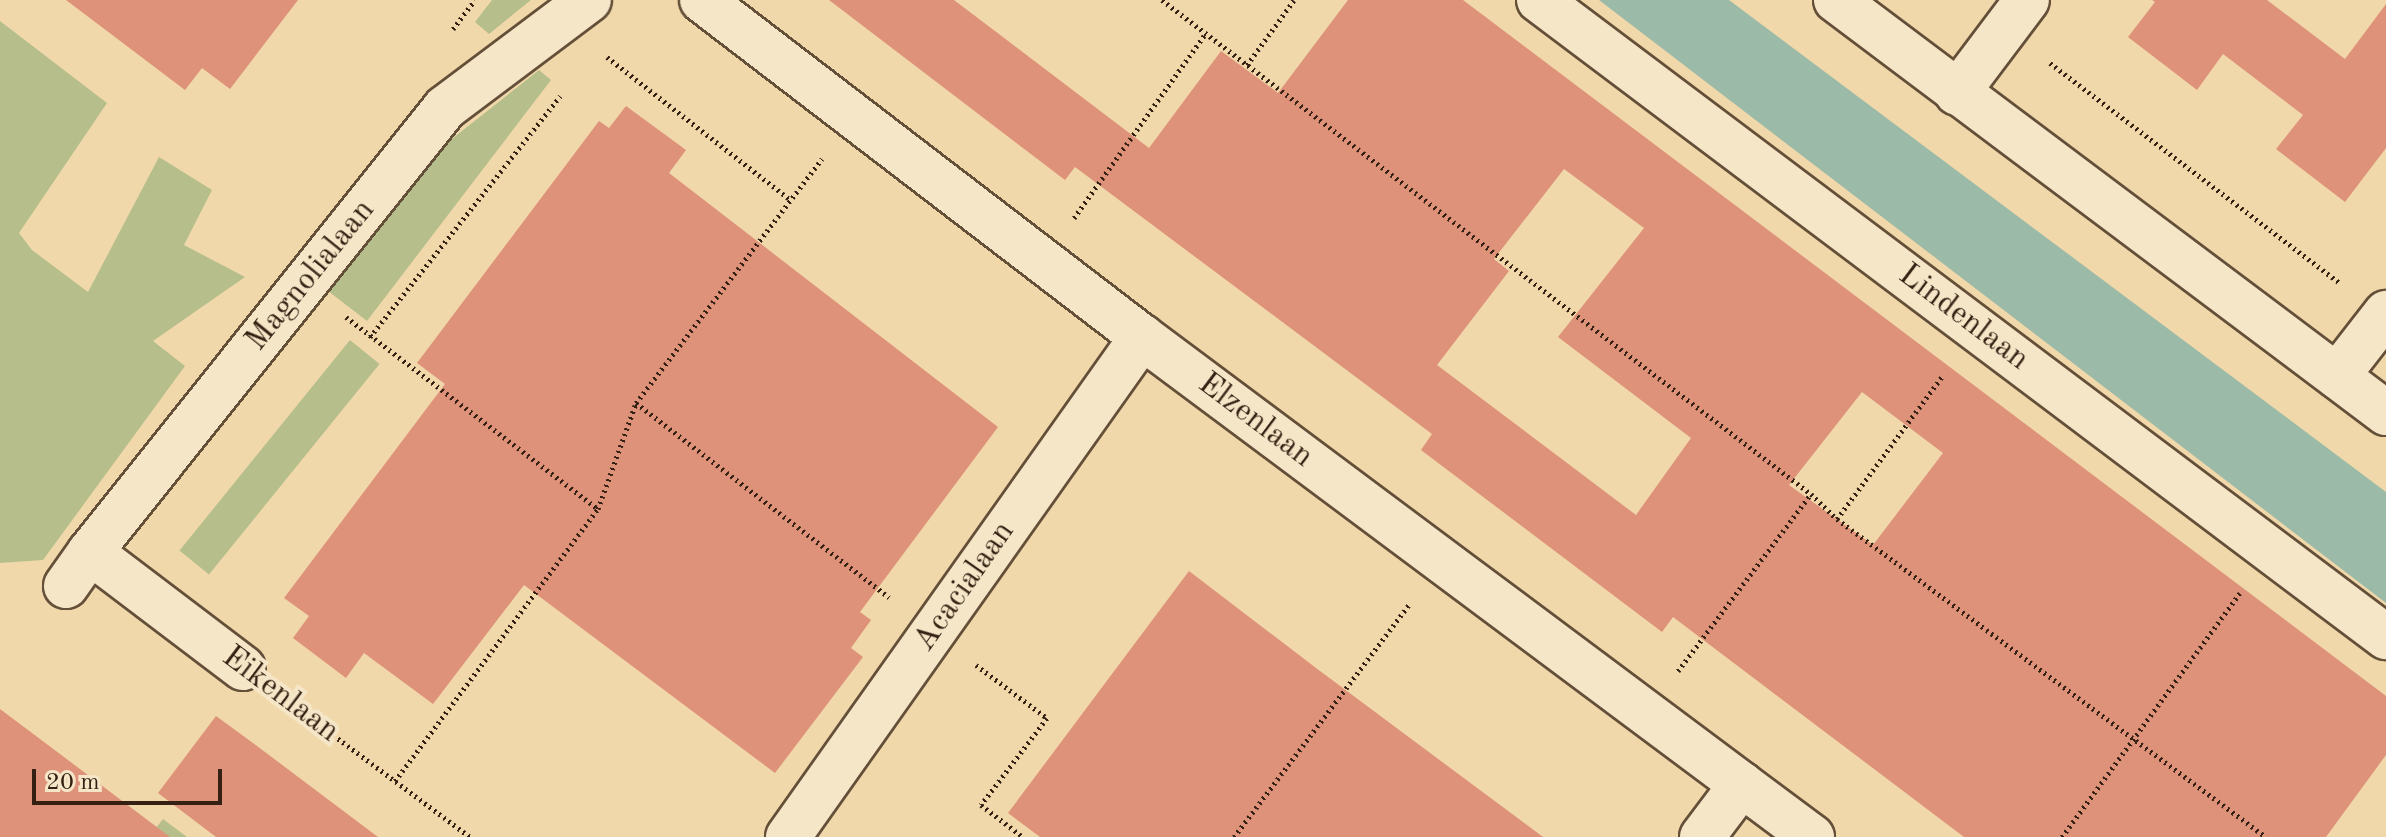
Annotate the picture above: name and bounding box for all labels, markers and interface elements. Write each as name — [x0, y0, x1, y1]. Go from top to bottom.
street label: Magnolialaan — [238, 193, 384, 359]
street label: Lindenlaan — [1890, 256, 2036, 380]
street label: Elzenlaan — [1190, 365, 1320, 477]
street label: Acacialaan — [906, 514, 1024, 660]
street label: Eikenlaan — [214, 638, 346, 752]
scale bar — [36, 753, 226, 803]
text: 20 m — [46, 771, 100, 795]

